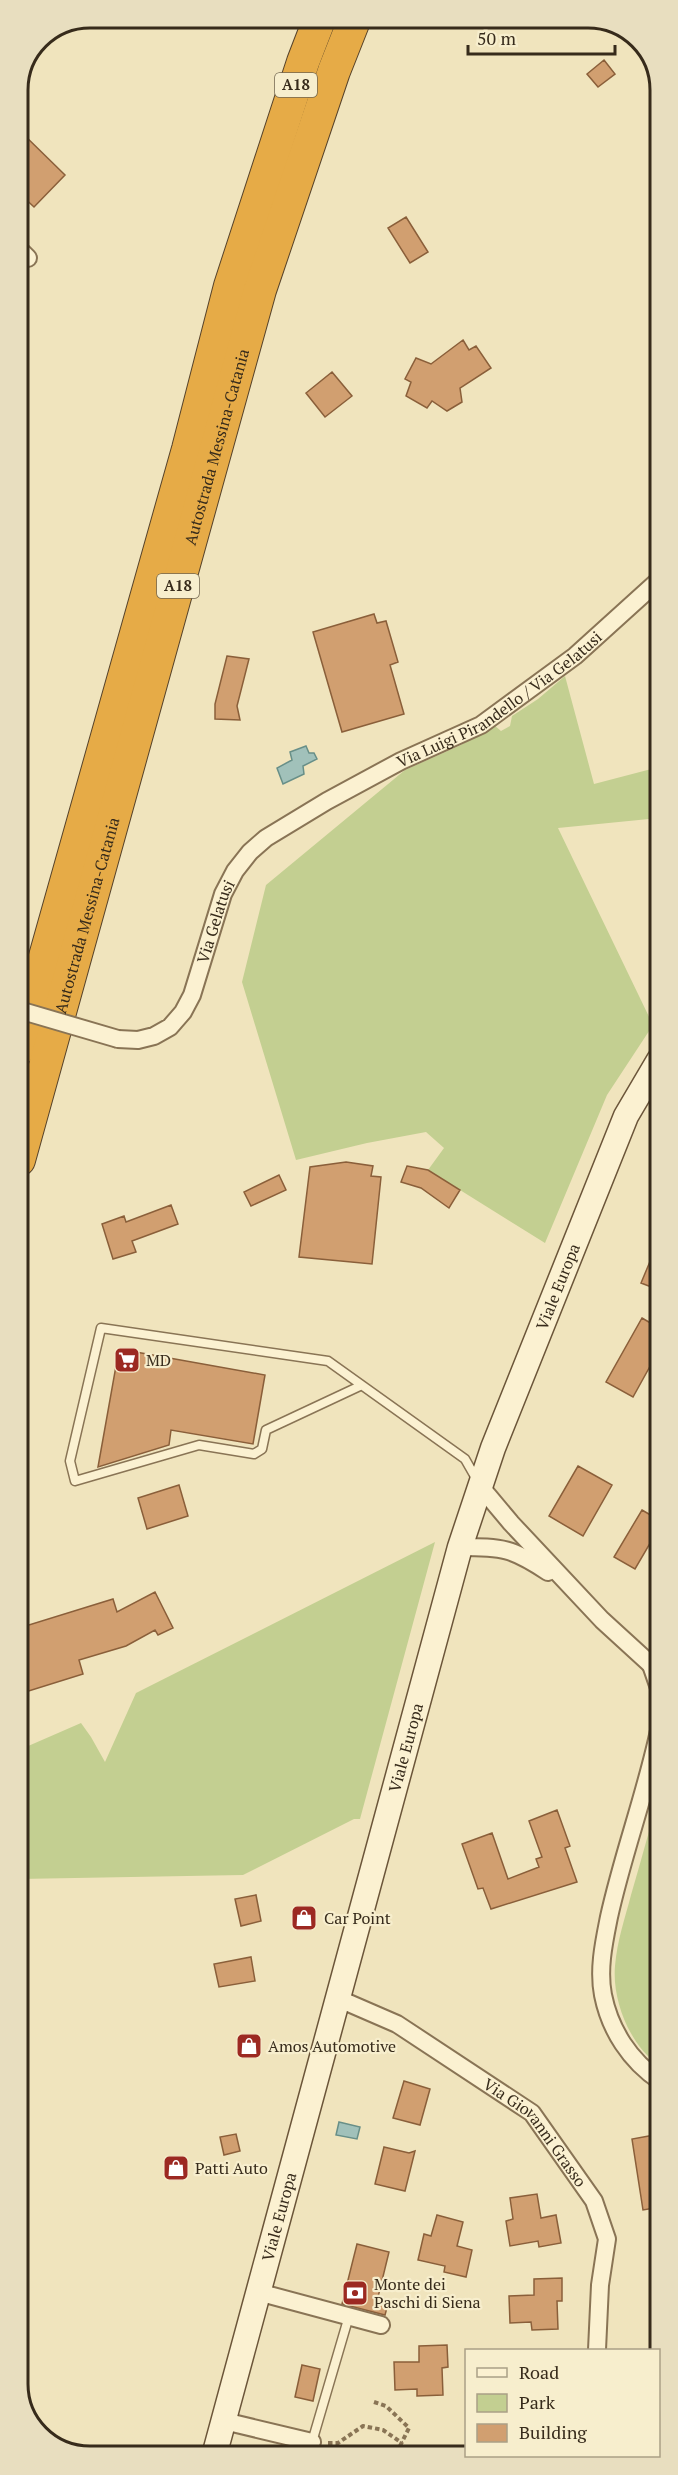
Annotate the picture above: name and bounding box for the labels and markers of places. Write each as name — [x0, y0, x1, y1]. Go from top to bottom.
supermarket icon: MD — [112, 1345, 142, 1375]
place label: MD — [146, 1349, 171, 1371]
shop icon: Car Point — [289, 1903, 319, 1933]
place label: Car Point — [324, 1907, 391, 1929]
shop icon: Amos Automotive — [234, 2031, 264, 2061]
place label: Amos Automotive — [268, 2035, 396, 2057]
shop icon: Patti Auto — [161, 2153, 191, 2183]
place label: Patti Auto — [195, 2157, 268, 2179]
place label: Monte dei Paschi di Siena — [374, 2273, 481, 2313]
bank icon: Monte dei Paschi di Siena — [340, 2278, 370, 2308]

